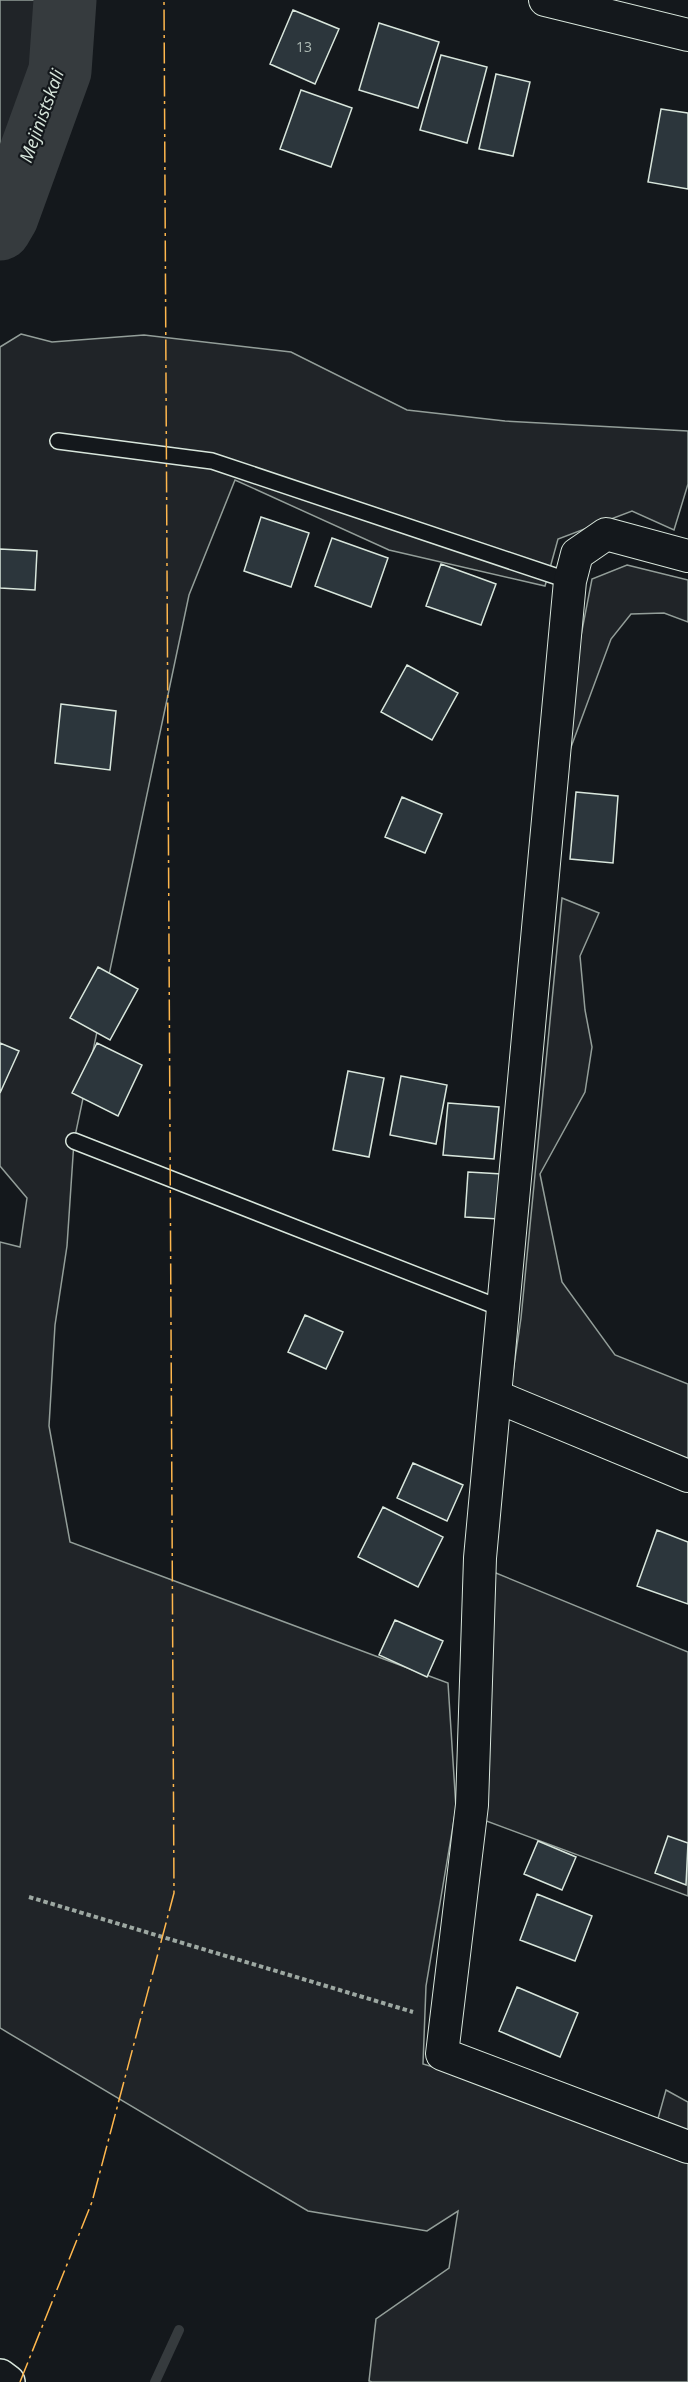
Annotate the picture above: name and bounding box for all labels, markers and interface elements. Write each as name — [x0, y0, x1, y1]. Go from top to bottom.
house number: 13 — [296, 37, 312, 56]
water label: Mejinistskali — [13, 65, 69, 166]

